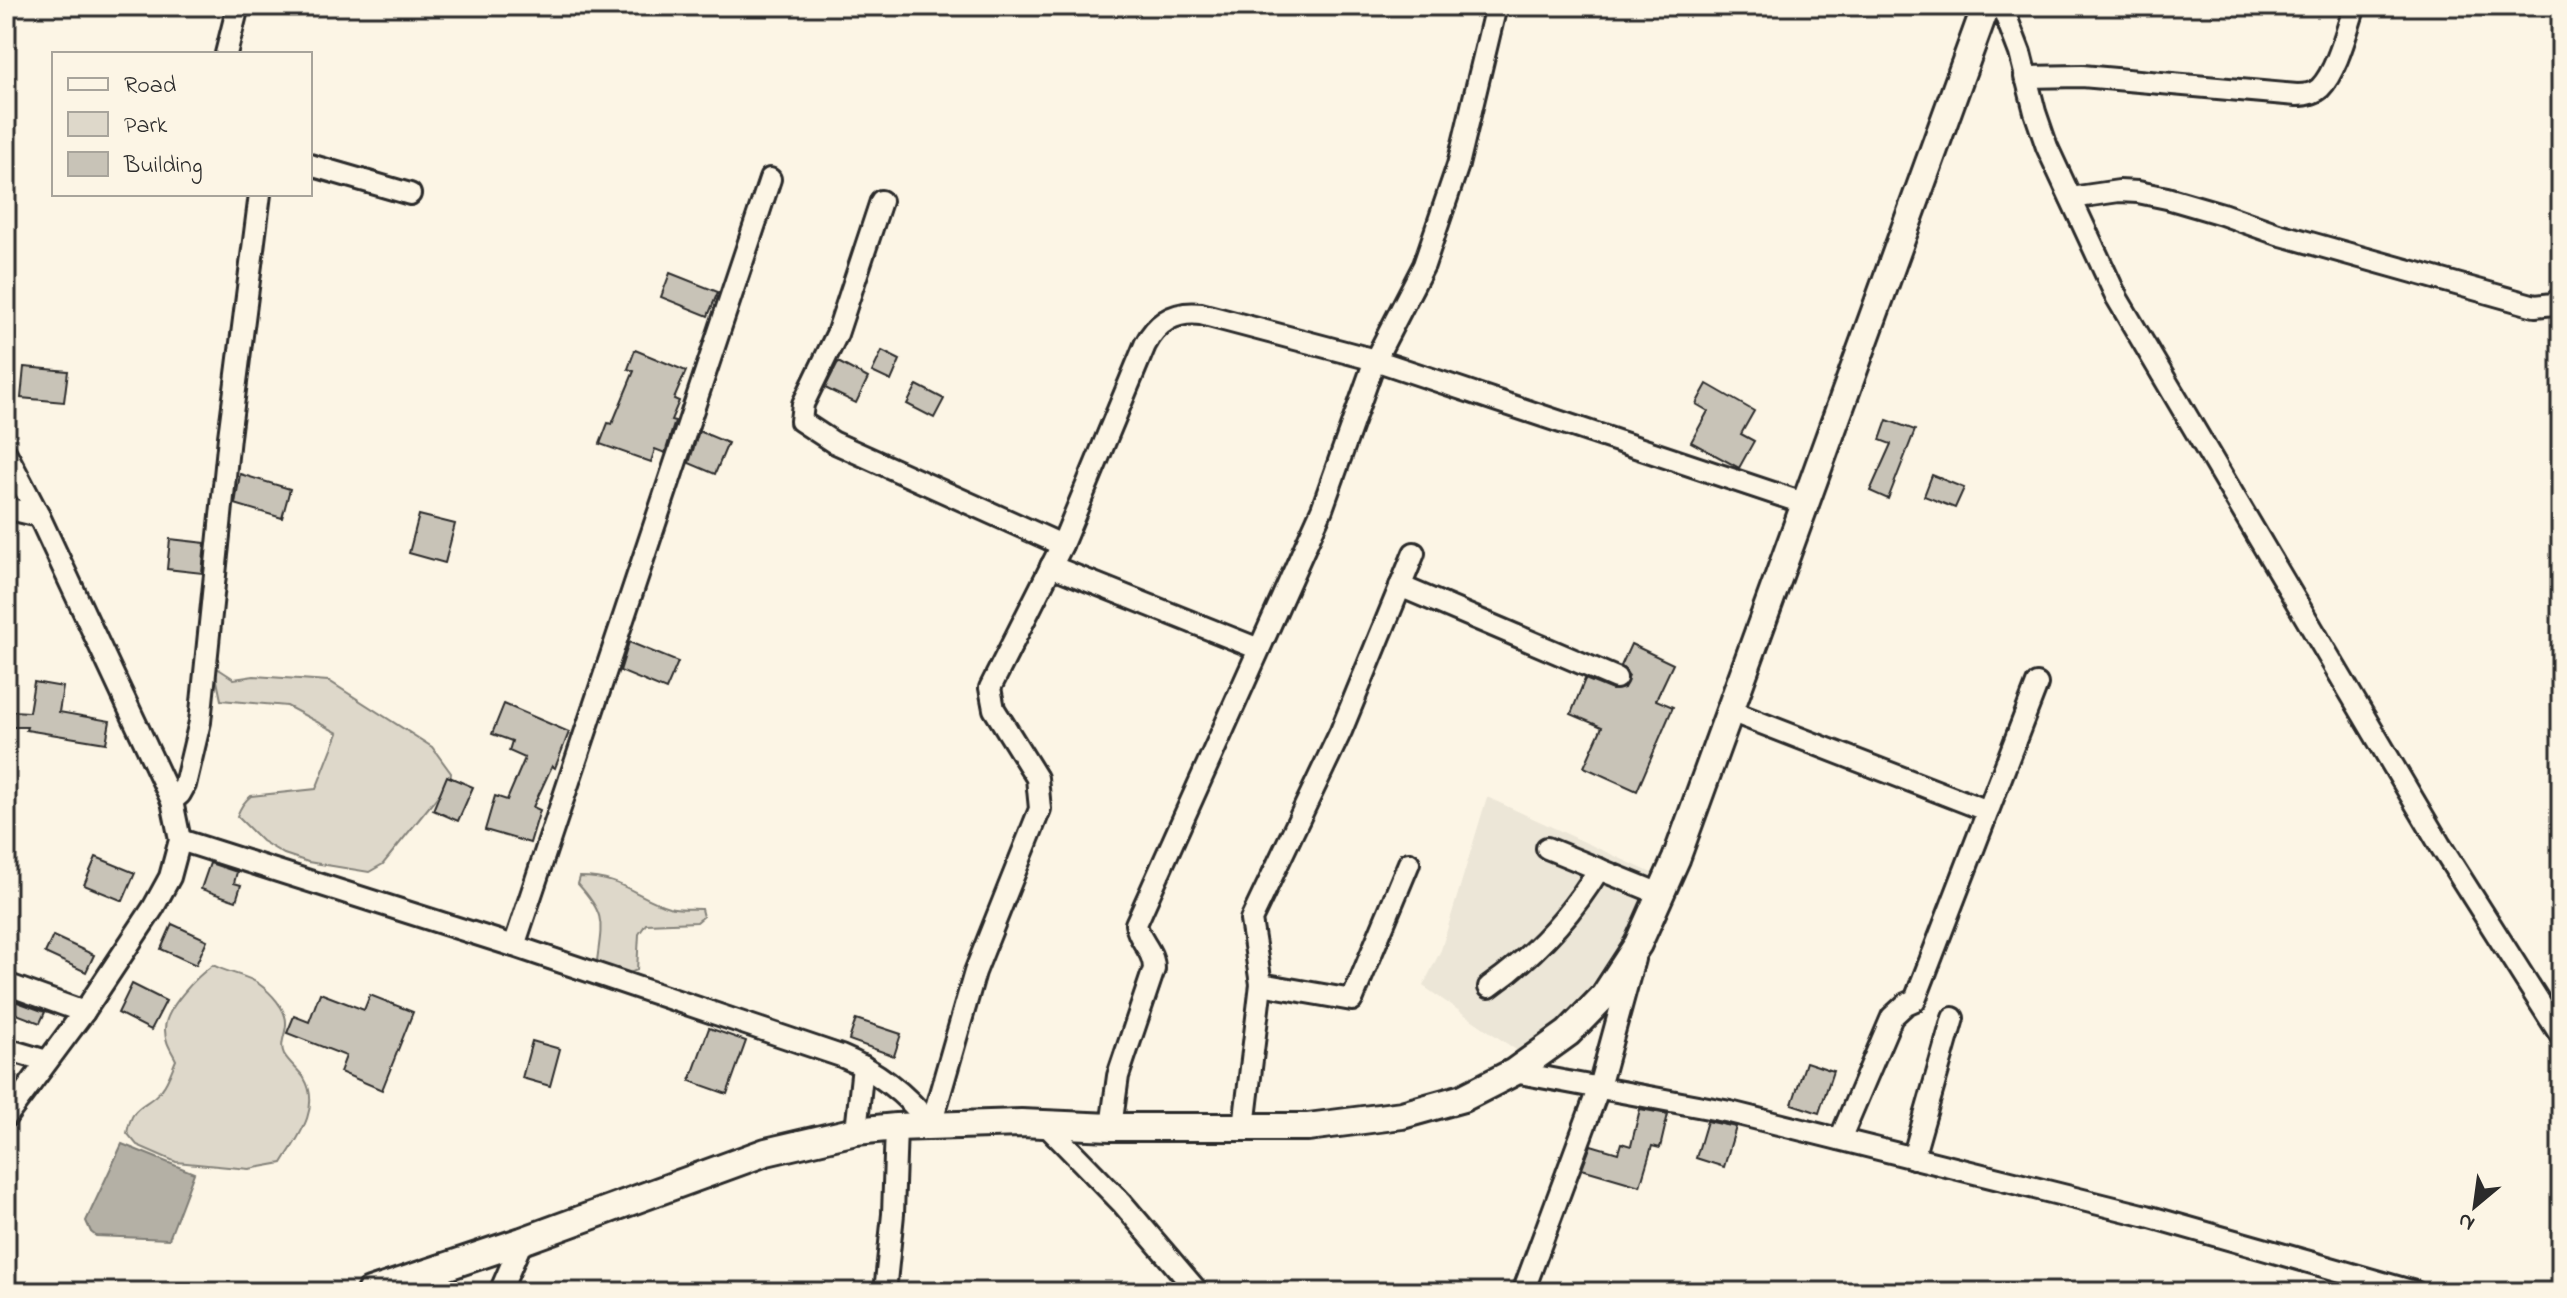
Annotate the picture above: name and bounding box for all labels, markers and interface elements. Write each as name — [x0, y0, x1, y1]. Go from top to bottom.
legend — [52, 52, 312, 196]
text: Road — [124, 69, 177, 104]
text: Park — [124, 109, 168, 144]
text: Building — [123, 149, 203, 184]
north arrow — [2435, 1166, 2515, 1246]
text: N — [2453, 1203, 2481, 1238]

